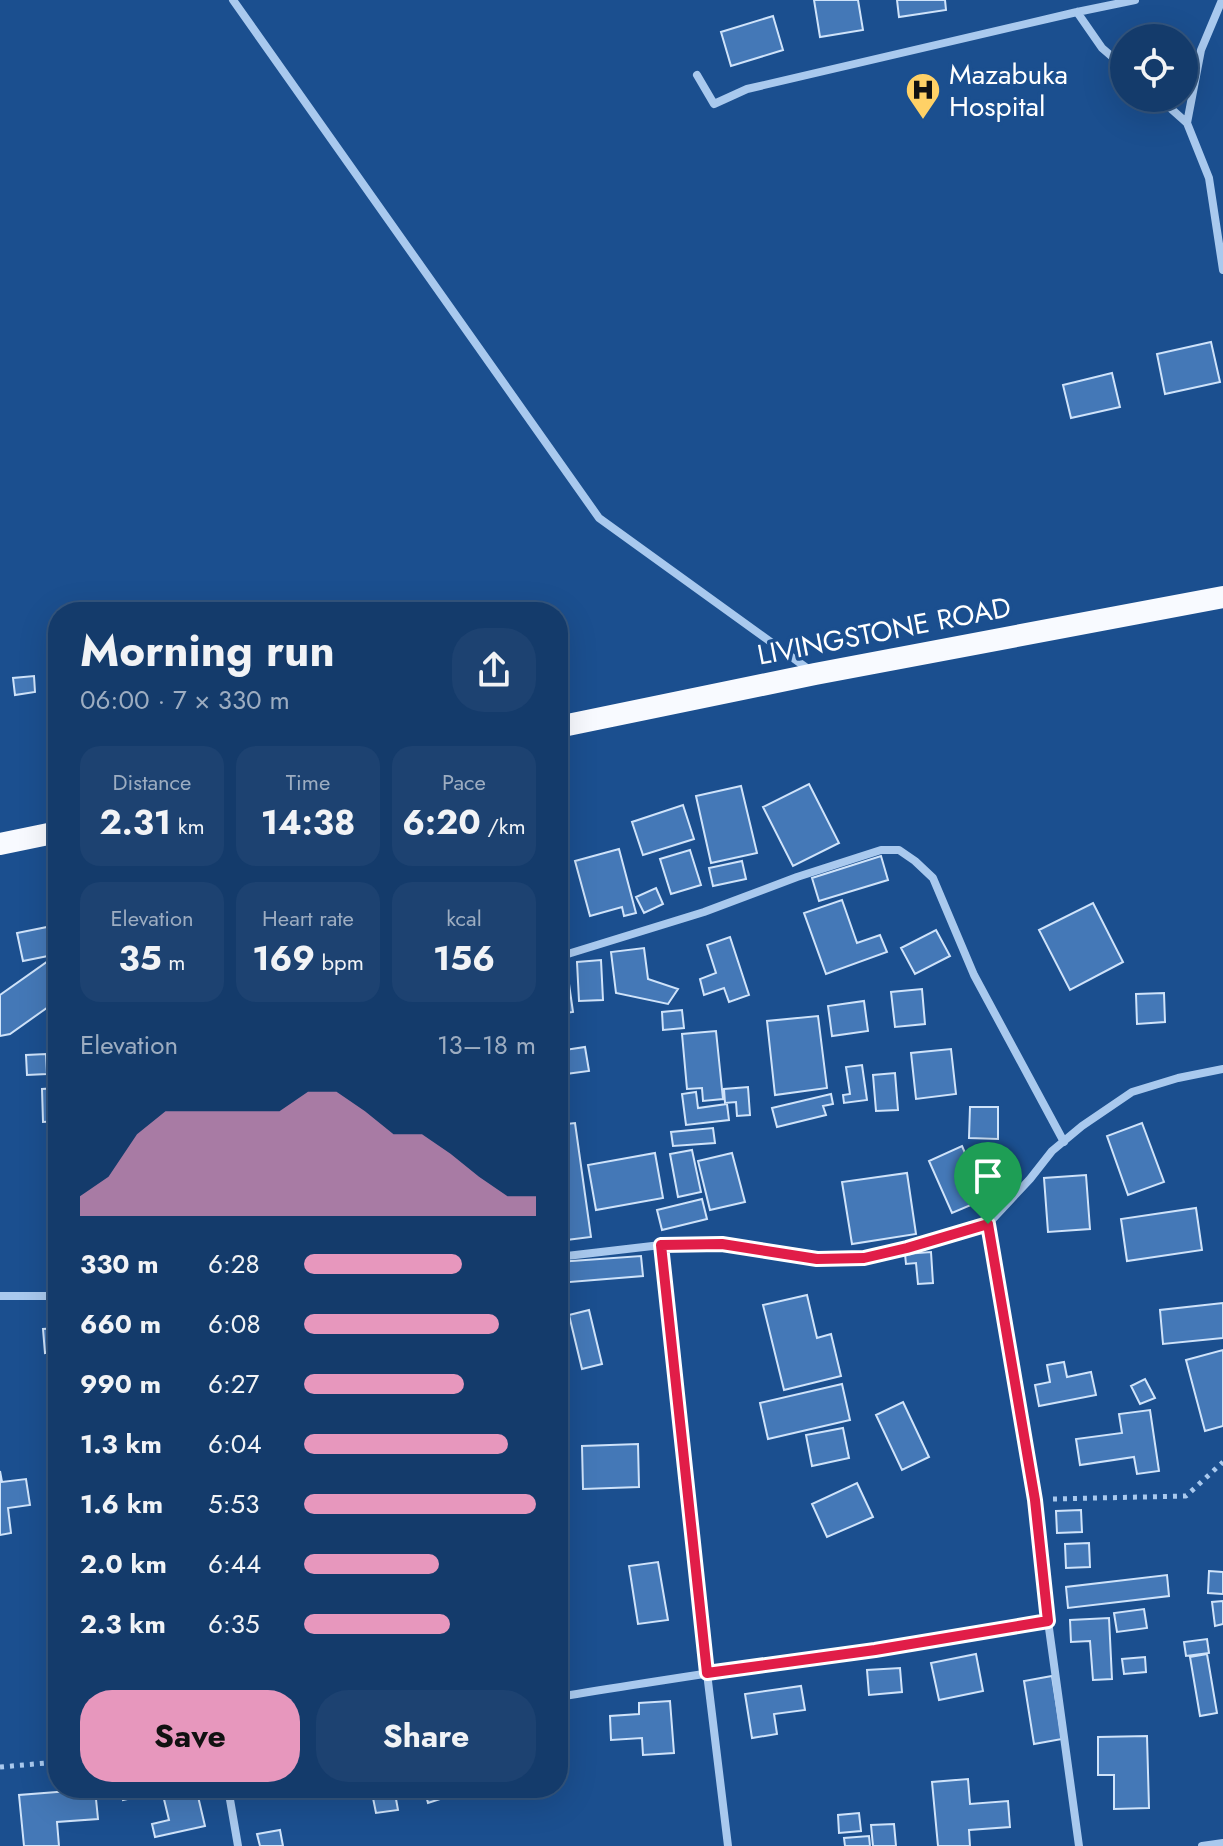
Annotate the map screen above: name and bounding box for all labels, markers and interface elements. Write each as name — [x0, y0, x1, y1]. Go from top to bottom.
map controls — [1110, 24, 1198, 112]
button: locate — [1110, 24, 1198, 112]
place label: Mazabuka Hospital — [949, 54, 1068, 127]
hospital icon: Mazabuka Hospital — [904, 71, 942, 121]
street label: LIVINGSTONE ROAD — [754, 586, 1014, 676]
text: Morning run — [80, 619, 335, 683]
button: share — [452, 628, 536, 712]
text: 06:00 · 7 × 330 m — [80, 681, 290, 719]
text: Distance — [113, 766, 191, 798]
text: Time — [286, 766, 330, 798]
text: Pace — [442, 766, 486, 798]
text: 2.31 — [99, 798, 171, 847]
text: 14:38 — [261, 798, 355, 847]
text: 6:20 — [402, 798, 481, 847]
text: km — [171, 810, 205, 842]
text: /km — [481, 810, 526, 842]
text: Elevation — [111, 902, 193, 934]
text: Heart rate — [262, 902, 354, 934]
text: kcal — [446, 902, 482, 934]
text: 35 — [119, 934, 162, 983]
text: 169 — [252, 934, 315, 983]
text: 156 — [433, 934, 495, 983]
text: m — [162, 946, 185, 978]
text: bpm — [315, 946, 364, 978]
text: Elevation — [80, 1026, 178, 1064]
text: 13–18 m — [437, 1026, 536, 1064]
pin — [954, 1142, 1022, 1224]
icon: arrive — [966, 1154, 1010, 1198]
text: 330 m — [80, 1245, 159, 1283]
text: 6:28 — [208, 1245, 260, 1283]
text: 660 m — [80, 1305, 161, 1343]
text: 6:08 — [208, 1305, 261, 1343]
text: 990 m — [80, 1365, 161, 1403]
text: 6:27 — [208, 1365, 259, 1403]
text: 1.3 km — [80, 1425, 162, 1463]
text: 6:04 — [208, 1425, 262, 1463]
text: 1.6 km — [80, 1485, 163, 1523]
text: 5:53 — [208, 1485, 259, 1523]
text: 2.0 km — [80, 1545, 167, 1583]
text: 6:44 — [208, 1545, 261, 1583]
text: 2.3 km — [80, 1605, 166, 1643]
text: 6:35 — [208, 1605, 260, 1643]
button: Save — [80, 1690, 300, 1782]
button: Share — [316, 1690, 536, 1782]

